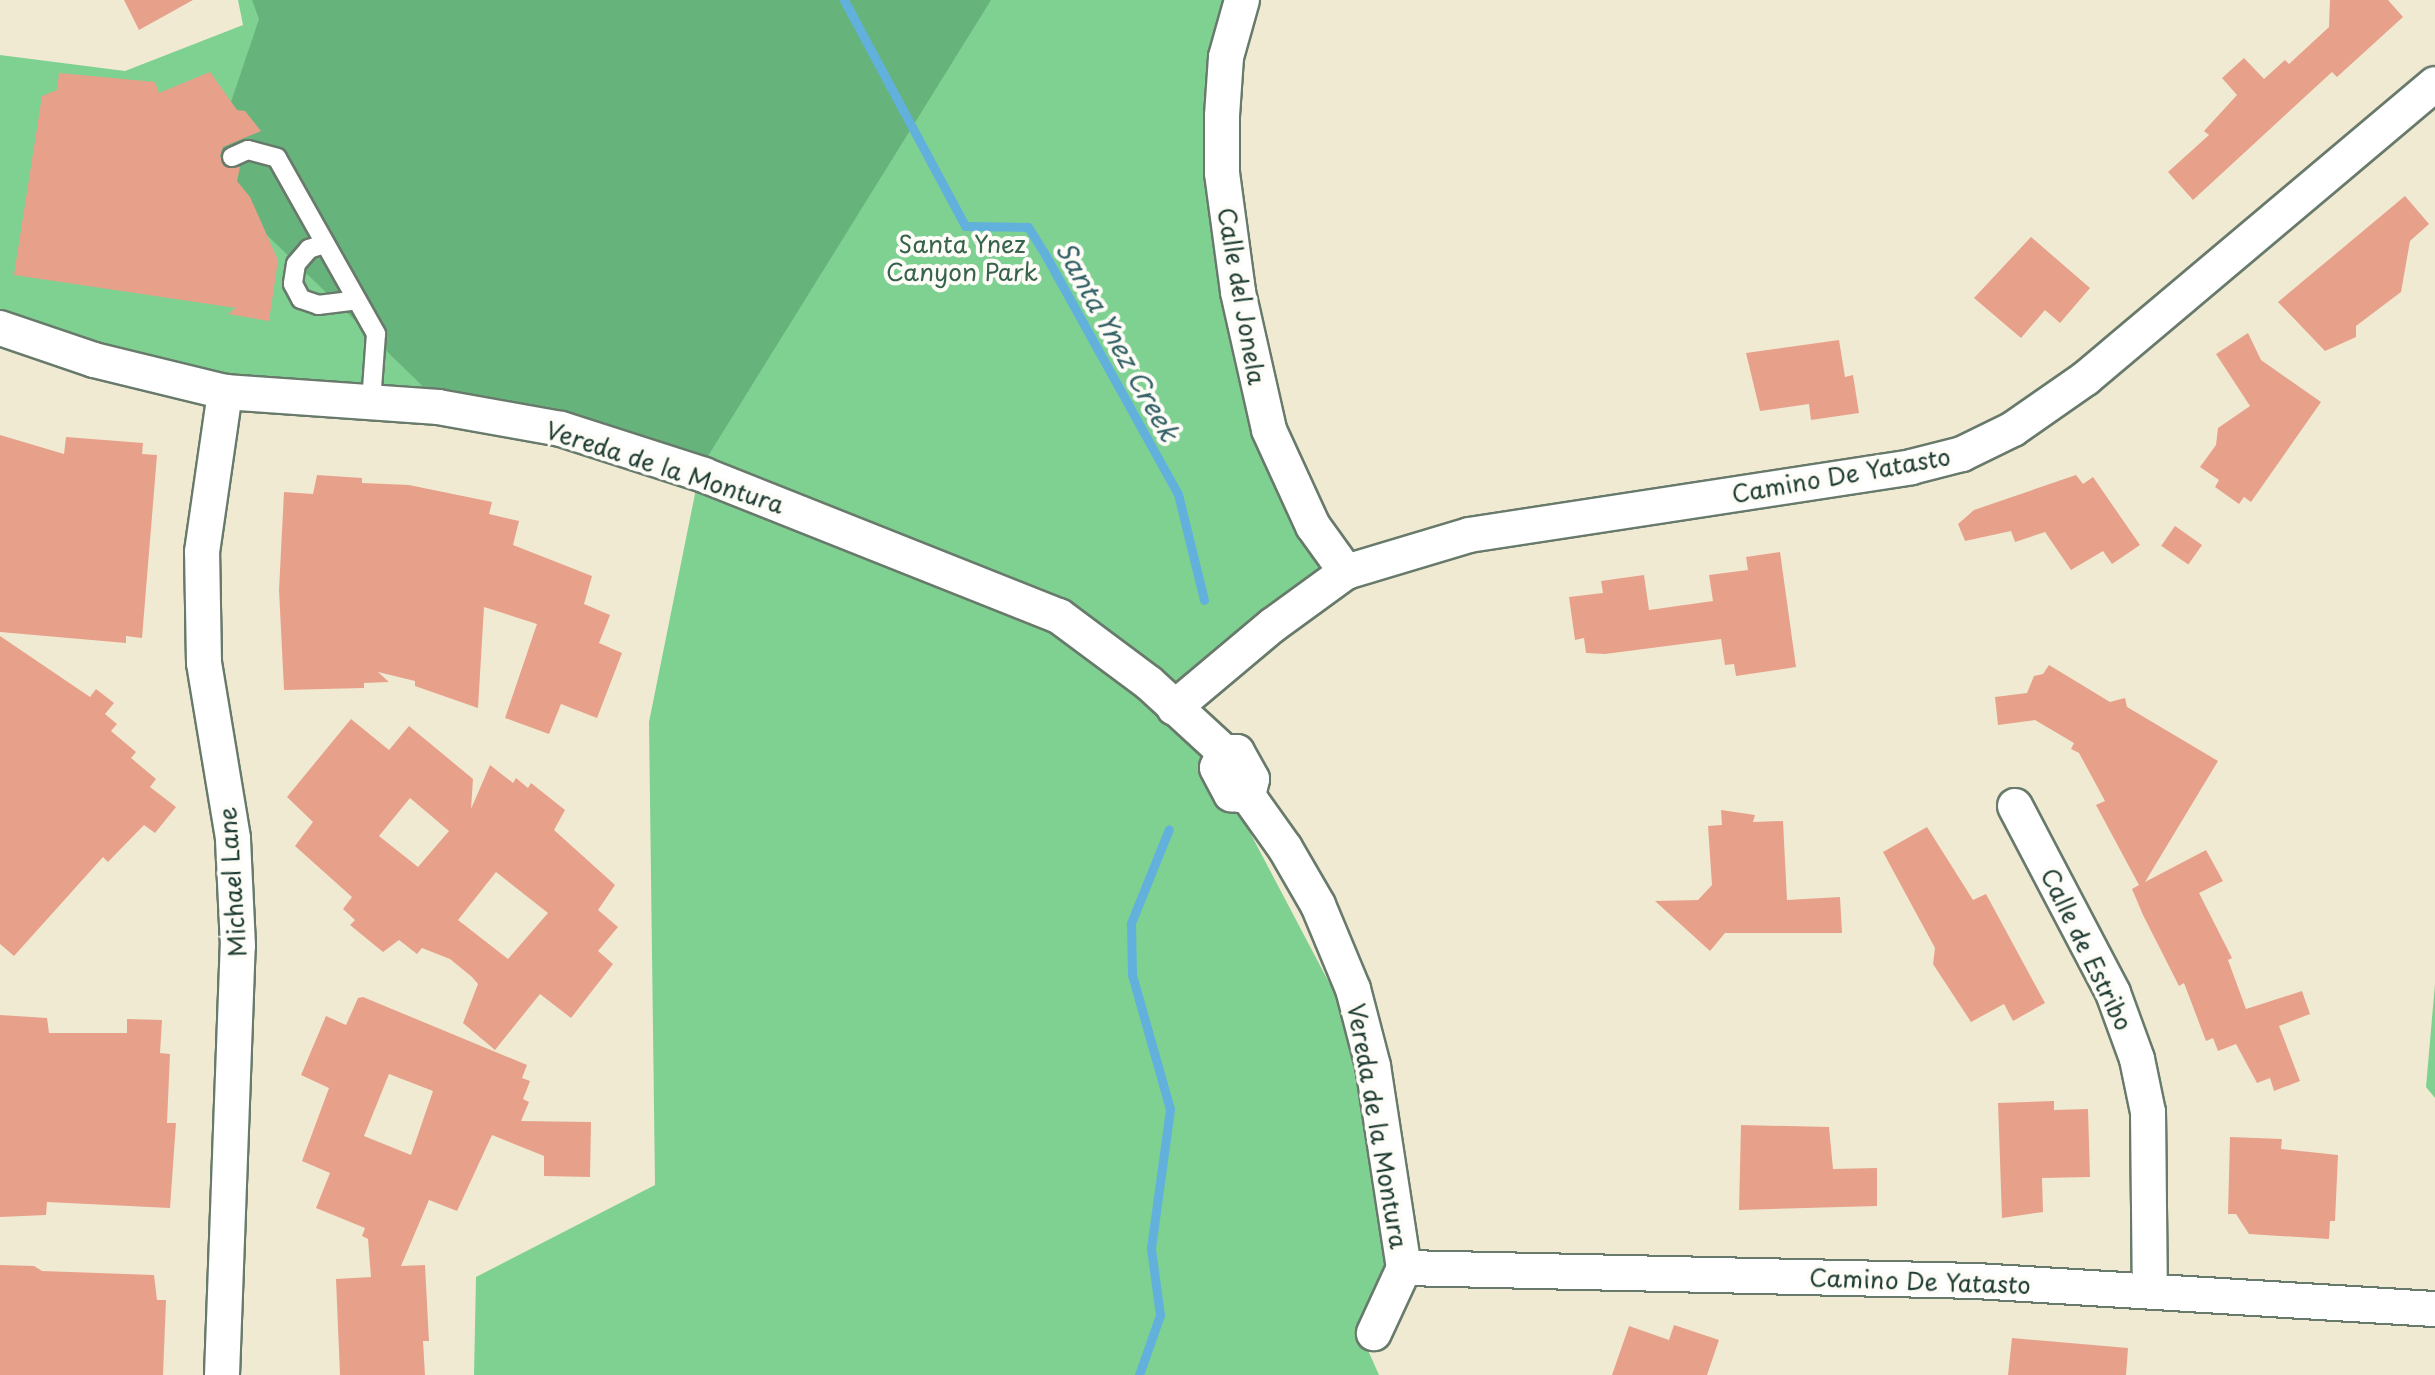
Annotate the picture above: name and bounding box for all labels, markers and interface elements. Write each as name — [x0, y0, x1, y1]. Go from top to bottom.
street label: Calle del Jonela — [1212, 204, 1272, 388]
park label: Santa Ynez Canyon Park — [886, 230, 1038, 286]
water label: Santa Ynez Creek — [1050, 235, 1186, 447]
street label: Vereda de la Montura — [542, 415, 788, 519]
street label: Camino De Yatasto — [1730, 442, 1952, 508]
street label: Michael Lane — [212, 805, 252, 959]
street label: Calle de Estribo — [2035, 862, 2139, 1036]
street label: Vereda de la Montura — [1342, 1000, 1414, 1252]
street label: Camino De Yatasto — [1809, 1263, 2031, 1299]

